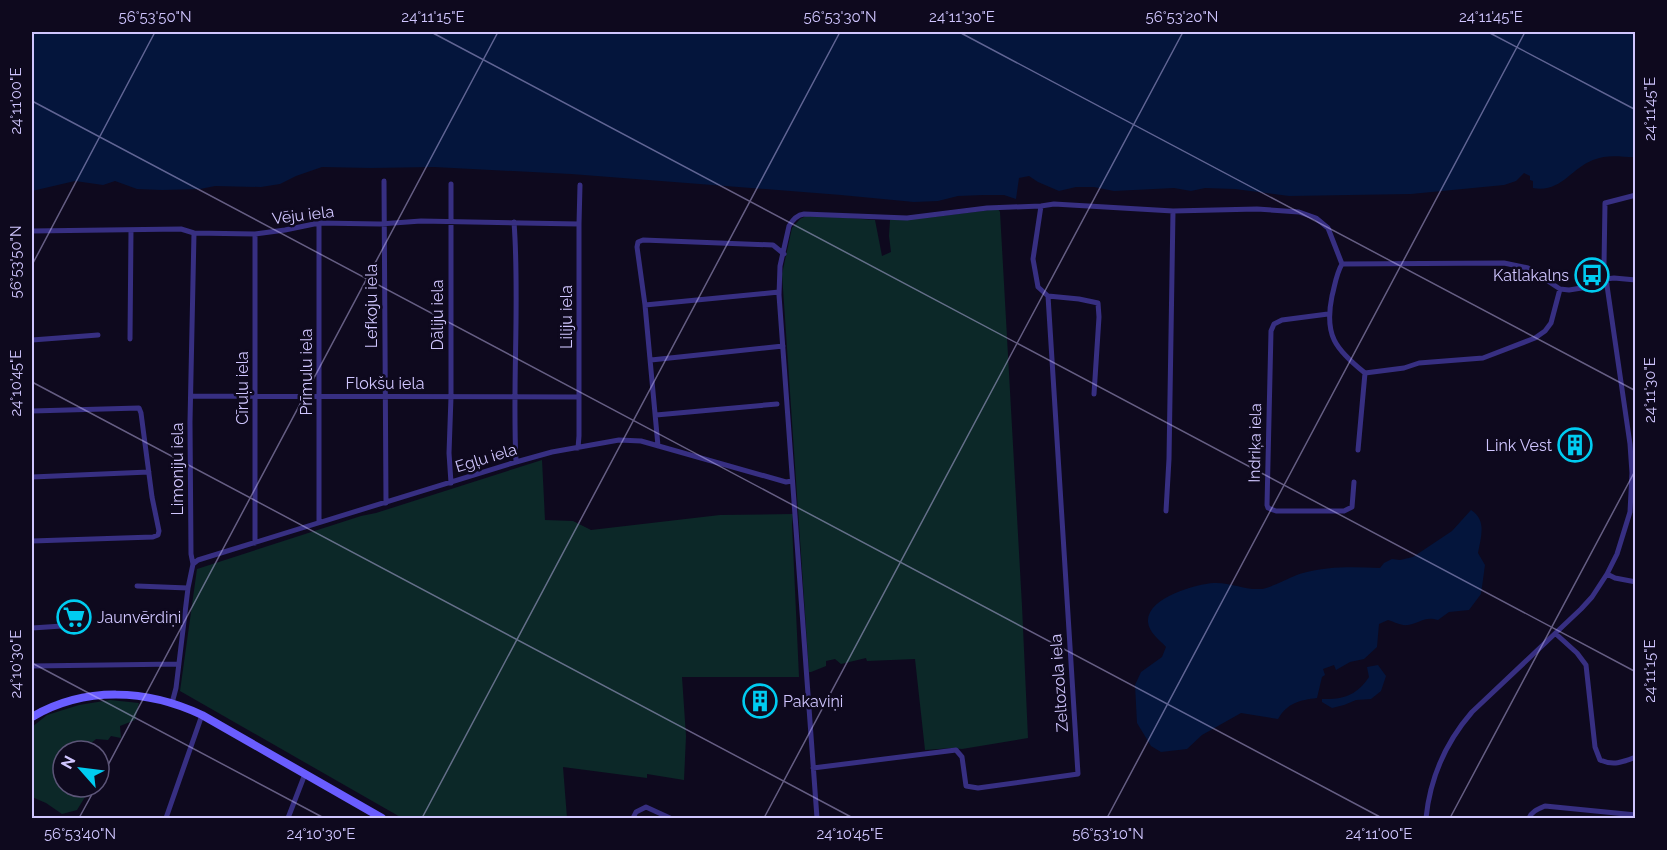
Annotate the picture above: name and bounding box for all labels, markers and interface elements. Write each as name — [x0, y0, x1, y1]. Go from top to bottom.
text: 56°53'50"N — [119, 8, 191, 26]
text: 24°11'15"E — [401, 8, 465, 26]
text: 56°53'30"N — [804, 8, 876, 26]
text: 24°11'30"E — [929, 8, 995, 26]
text: 56°53'20"N — [1146, 8, 1218, 26]
text: 24°11'45"E — [1459, 8, 1523, 26]
text: 24°11'00"E — [7, 67, 25, 135]
text: 24°11'45"E — [1641, 77, 1659, 141]
street label: Vēju iela — [271, 202, 335, 228]
text: 56°53'50"N — [7, 226, 25, 298]
bus stop icon: Katlakalns — [1574, 257, 1610, 293]
street label: Lefkoju iela — [362, 264, 381, 348]
place label: Katlakalns — [1493, 266, 1569, 285]
street label: Dāliju iela — [428, 279, 447, 351]
street label: Liliju iela — [557, 285, 576, 349]
street label: Prīmulu iela — [297, 328, 316, 416]
text: 24°10'45"E — [7, 349, 25, 417]
street label: Cīruļu iela — [233, 351, 252, 425]
text: 24°11'30"E — [1641, 357, 1659, 423]
street label: Flokšu iela — [345, 374, 425, 393]
street label: Indriķa iela — [1245, 403, 1265, 483]
street label: Limoniju iela — [168, 423, 187, 516]
building icon: Link Vest — [1557, 427, 1593, 463]
place label: Link Vest — [1486, 436, 1553, 455]
street label: Egļu iela — [453, 440, 519, 476]
supermarket icon: Jaunvērdiņi — [56, 599, 92, 635]
place label: Jaunvērdiņi — [97, 608, 181, 627]
text: 24°10'30"E — [7, 630, 25, 698]
street label: Zeltozola iela — [1046, 633, 1072, 733]
text: 24°11'15"E — [1641, 639, 1659, 703]
building icon: Pakaviņi — [742, 683, 778, 719]
place label: Pakaviņi — [783, 692, 843, 711]
north arrow — [51, 739, 111, 799]
text: N — [57, 752, 79, 772]
text: 56°53'40"N — [44, 825, 116, 843]
text: 24°10'30"E — [287, 825, 355, 843]
text: 24°10'45"E — [816, 825, 884, 843]
text: 56°53'10"N — [1072, 825, 1144, 843]
text: 24°11'00"E — [1345, 825, 1413, 843]

